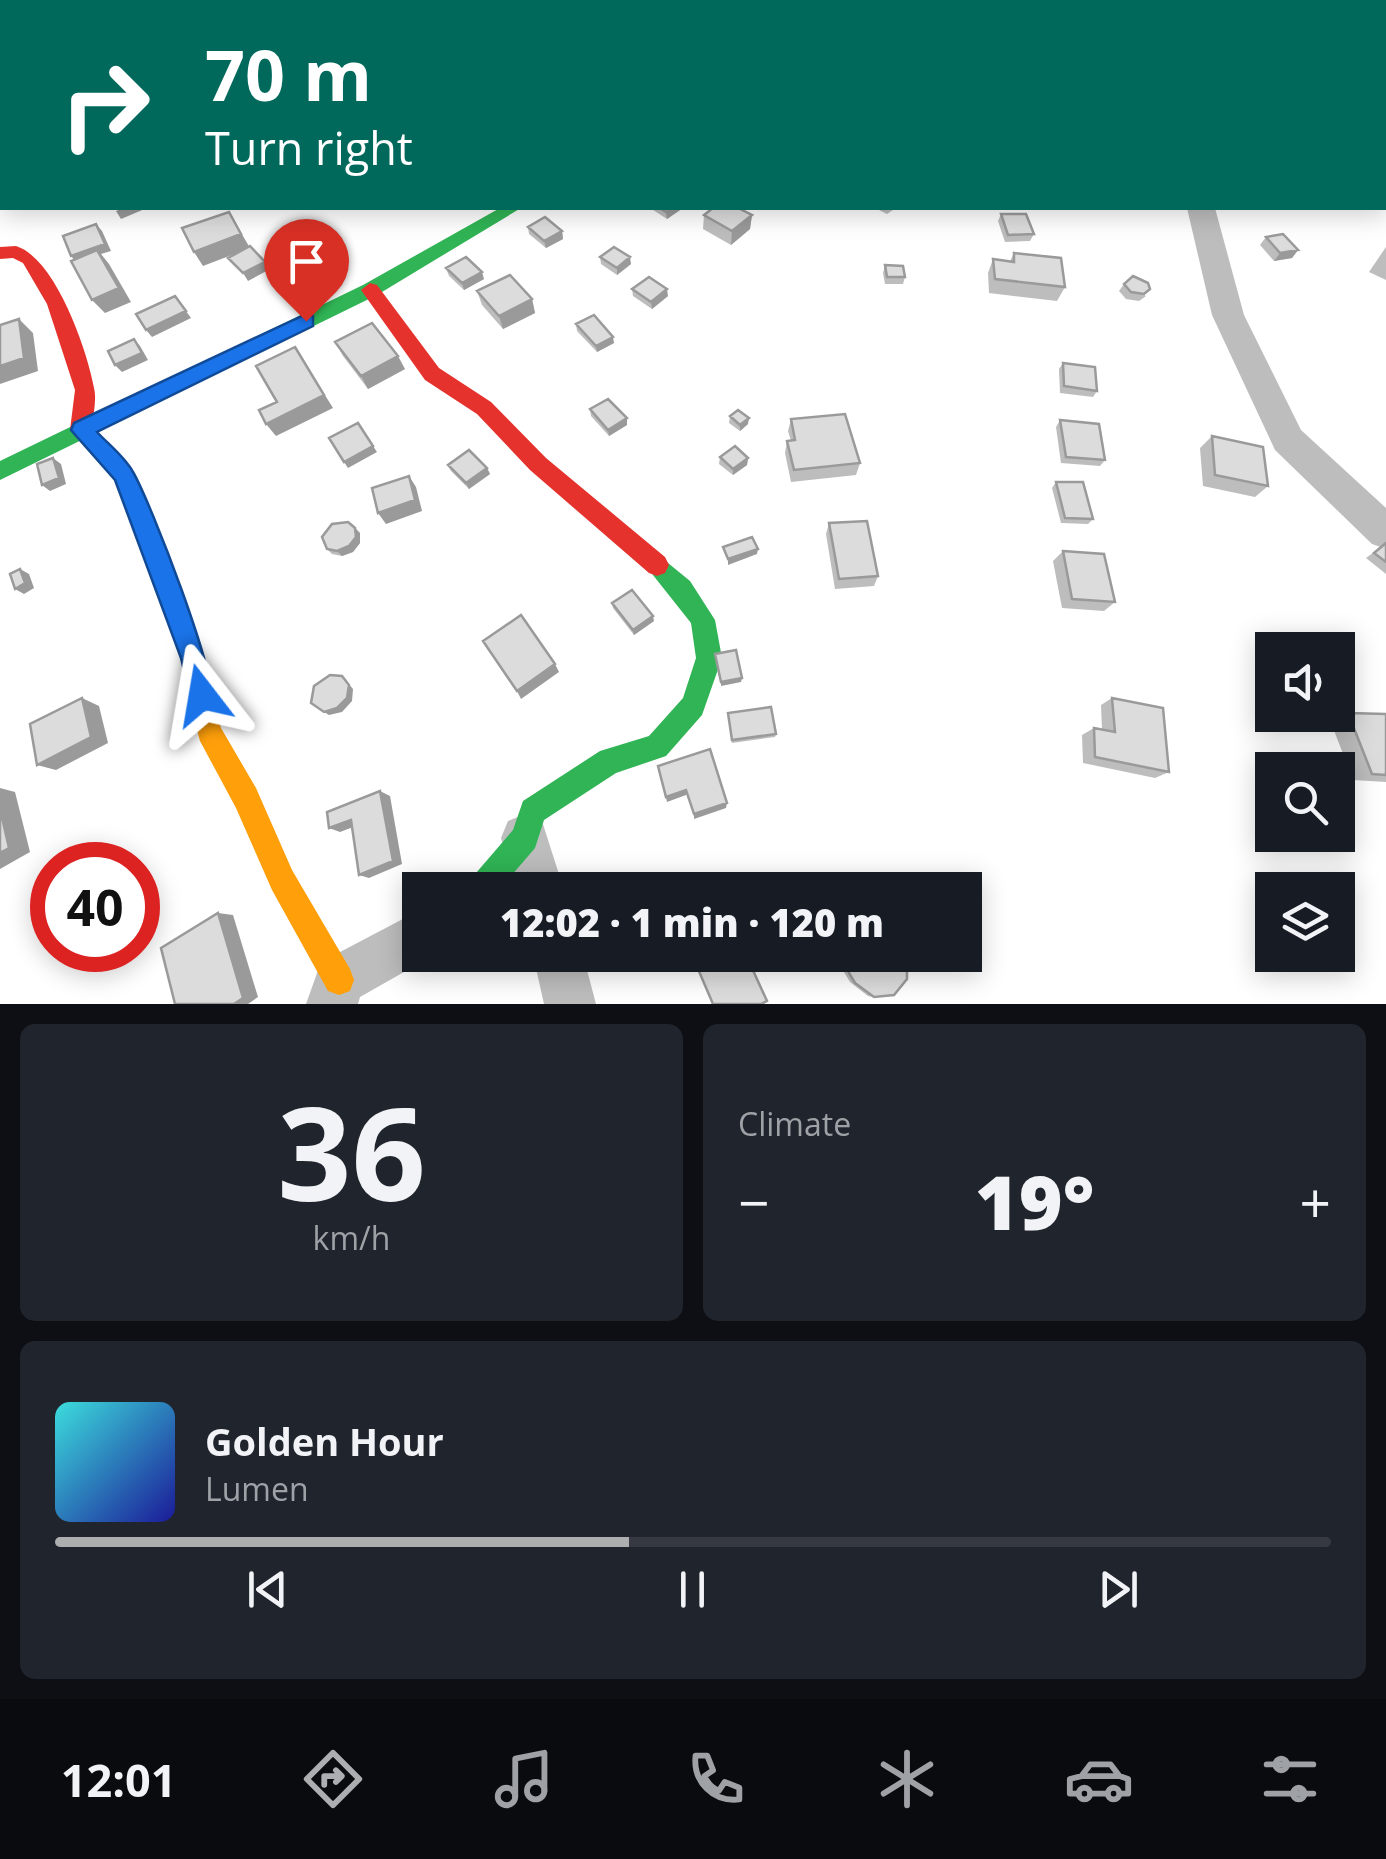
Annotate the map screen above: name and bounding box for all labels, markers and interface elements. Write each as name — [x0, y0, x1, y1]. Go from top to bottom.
text: 70 m — [205, 26, 372, 122]
icon: right — [40, 40, 170, 170]
text: Turn right — [205, 117, 413, 178]
pin — [264, 219, 349, 322]
icon: arrive — [279, 234, 334, 289]
map controls — [1255, 632, 1355, 972]
button: sound — [1255, 632, 1355, 732]
position arrow — [150, 643, 254, 747]
button: search — [1255, 752, 1355, 852]
speed limit sign: 40 — [30, 842, 160, 972]
button: layers — [1255, 872, 1355, 972]
text: 12:02 · 1 min · 120 m — [500, 896, 884, 948]
text: 36 — [277, 1062, 426, 1239]
text: Climate — [738, 1102, 851, 1145]
text: 19° — [975, 1150, 1094, 1252]
text: − — [738, 1164, 769, 1239]
text: + — [1300, 1164, 1331, 1239]
text: km/h — [313, 1216, 390, 1259]
text: Golden Hour — [205, 1415, 444, 1467]
text: Lumen — [205, 1467, 309, 1510]
icon: previous — [240, 1562, 295, 1617]
icon: pause — [665, 1562, 720, 1617]
icon: next — [1091, 1562, 1146, 1617]
icon: directions — [298, 1744, 368, 1814]
icon: music — [489, 1744, 559, 1814]
icon: phone — [681, 1744, 751, 1814]
icon: climate — [872, 1744, 942, 1814]
icon: car — [1064, 1744, 1134, 1814]
icon: filters — [1255, 1744, 1325, 1814]
text: 12:01 — [61, 1749, 176, 1810]

